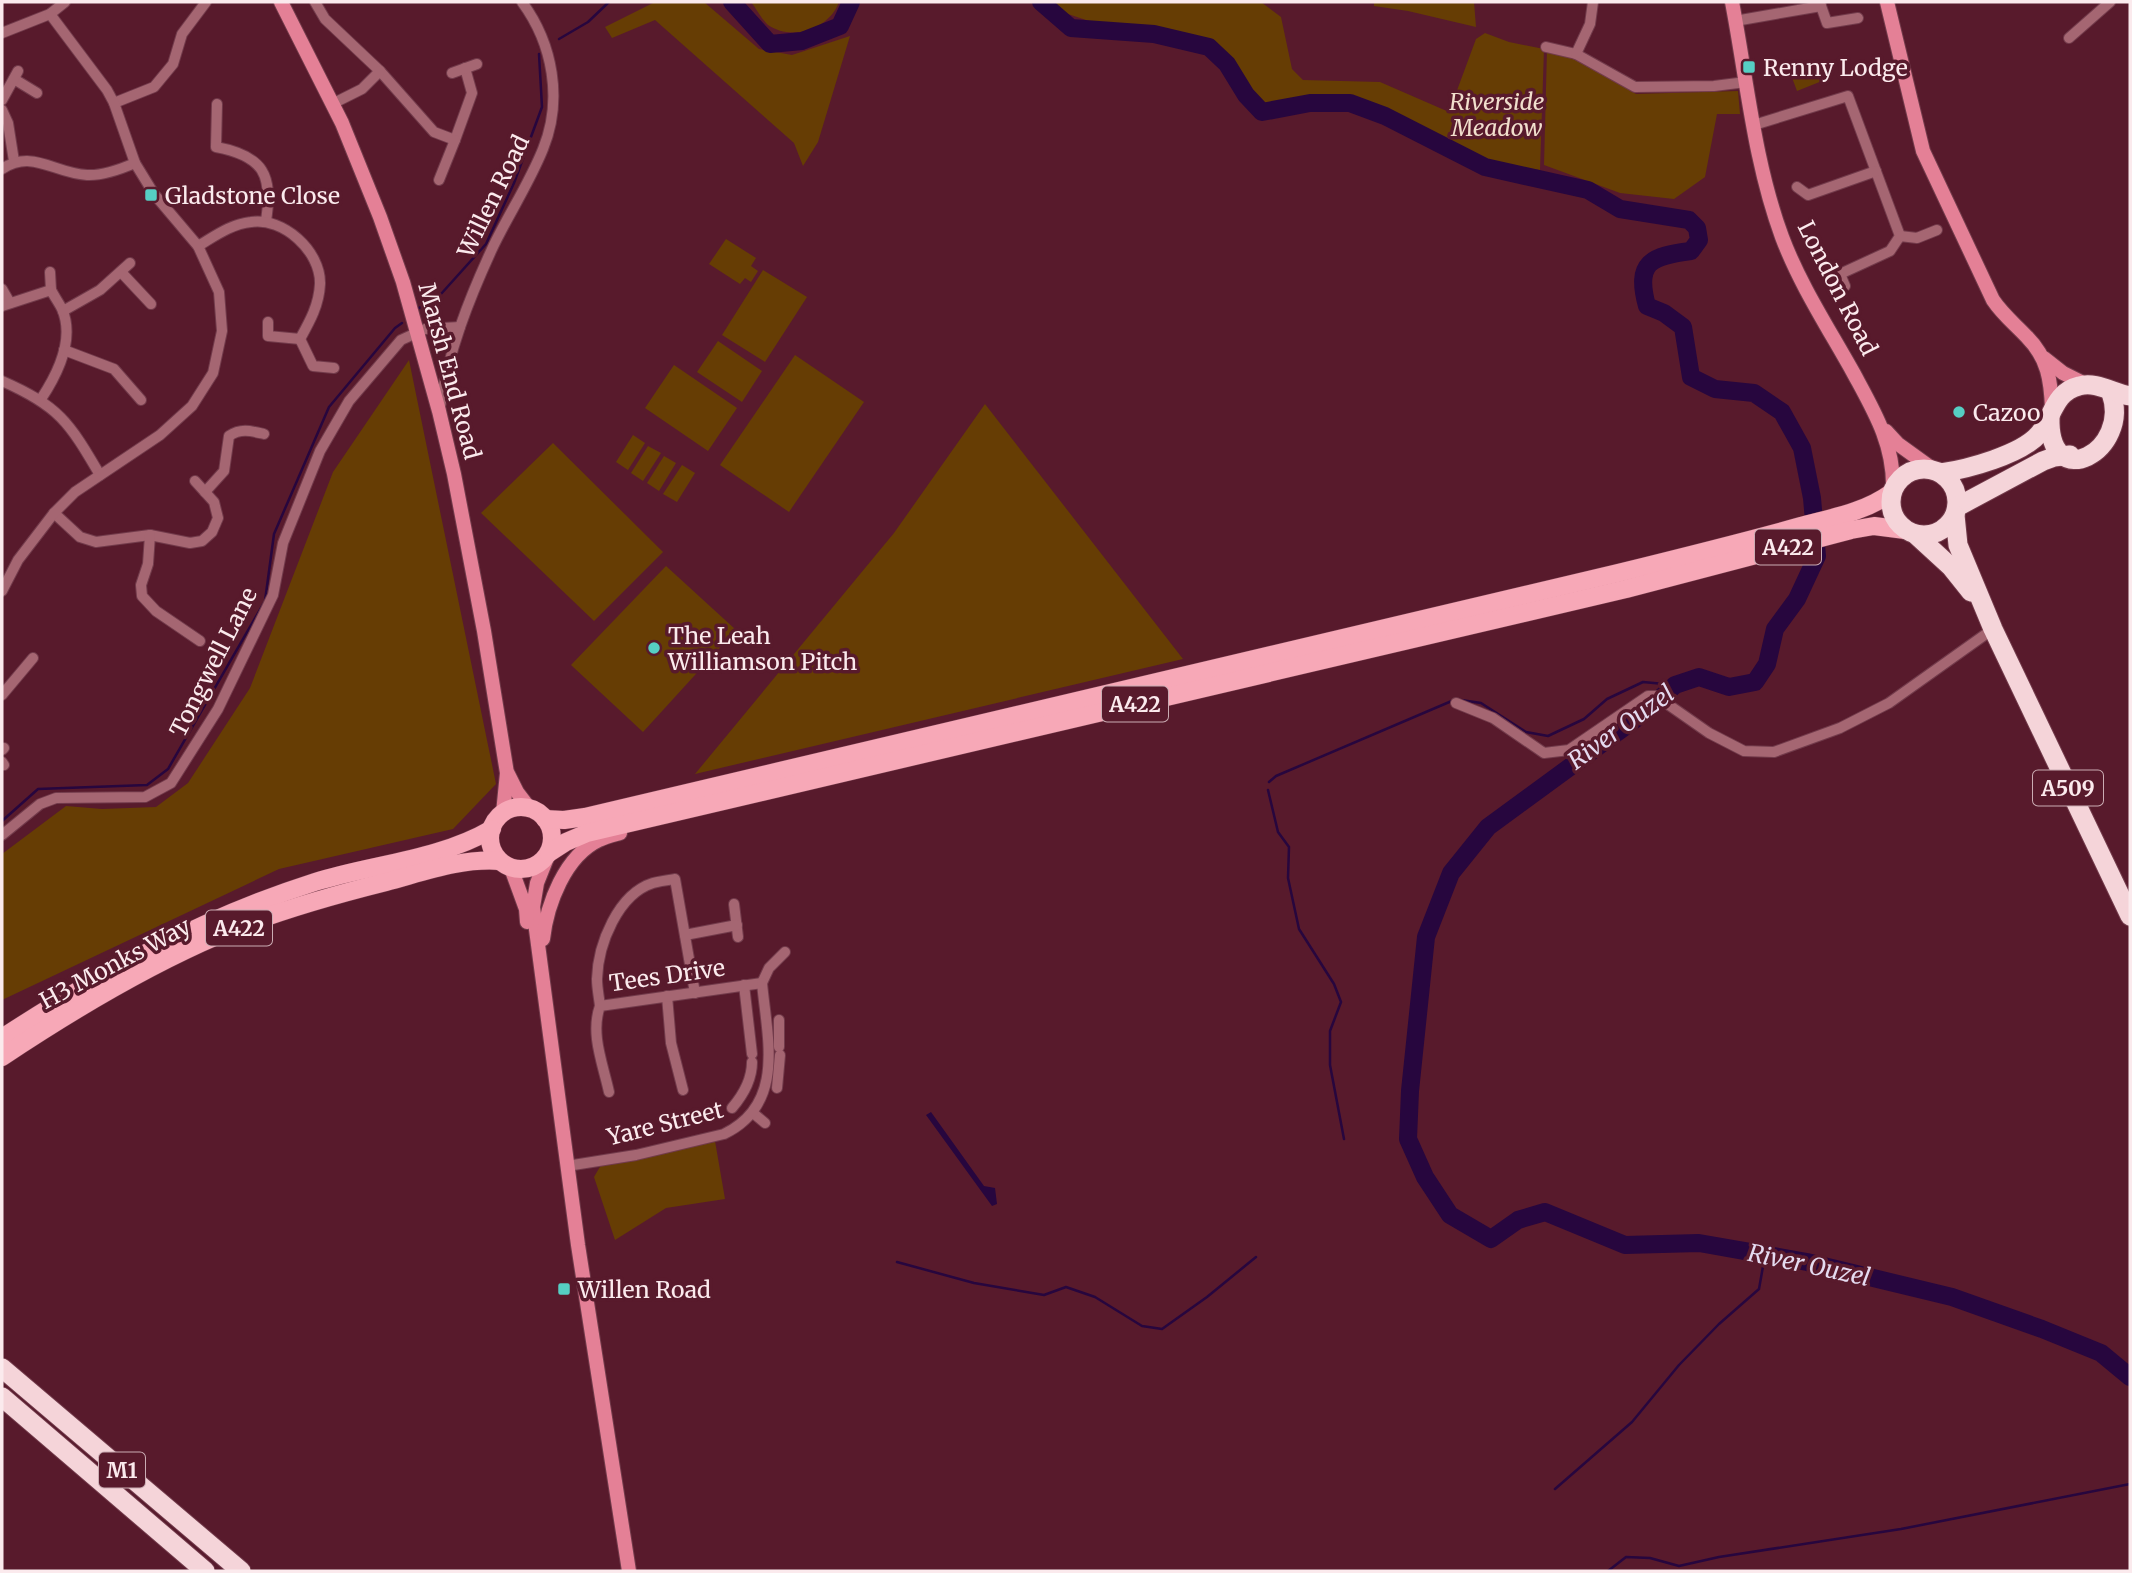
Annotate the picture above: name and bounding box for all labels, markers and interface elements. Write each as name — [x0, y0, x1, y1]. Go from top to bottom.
place label: Renny Lodge — [1763, 53, 1908, 82]
marker: Renny Lodge — [1741, 59, 1757, 75]
park label: Riverside Meadow — [1449, 87, 1545, 142]
street label: Willen Road — [450, 130, 535, 263]
place label: Gladstone Close — [165, 181, 340, 210]
marker: Gladstone Close — [143, 187, 159, 203]
street label: London Road — [1792, 216, 1884, 360]
street label: Marsh End Road — [412, 279, 488, 463]
place label: Cazoo — [1973, 398, 2040, 427]
marker: Cazoo — [1951, 404, 1967, 420]
road number: A422 — [1755, 530, 1821, 564]
street label: Tongwell Lane — [163, 582, 263, 742]
place label: The Leah Williamson Pitch — [667, 621, 857, 676]
marker: The Leah Williamson Pitch — [646, 640, 662, 656]
water label: River Ouzel — [1562, 678, 1680, 776]
road number: A422 — [1102, 686, 1168, 722]
road number: A509 — [2033, 770, 2103, 806]
street label: H3 Monks Way — [35, 911, 196, 1015]
road number: A422 — [206, 911, 272, 946]
street label: Tees Drive — [607, 953, 727, 997]
street label: Yare Street — [603, 1095, 726, 1152]
water label: River Ouzel — [1745, 1237, 1873, 1293]
place label: Willen Road — [577, 1275, 711, 1304]
marker: Willen Road — [556, 1281, 572, 1297]
road number: M1 — [99, 1452, 145, 1488]

